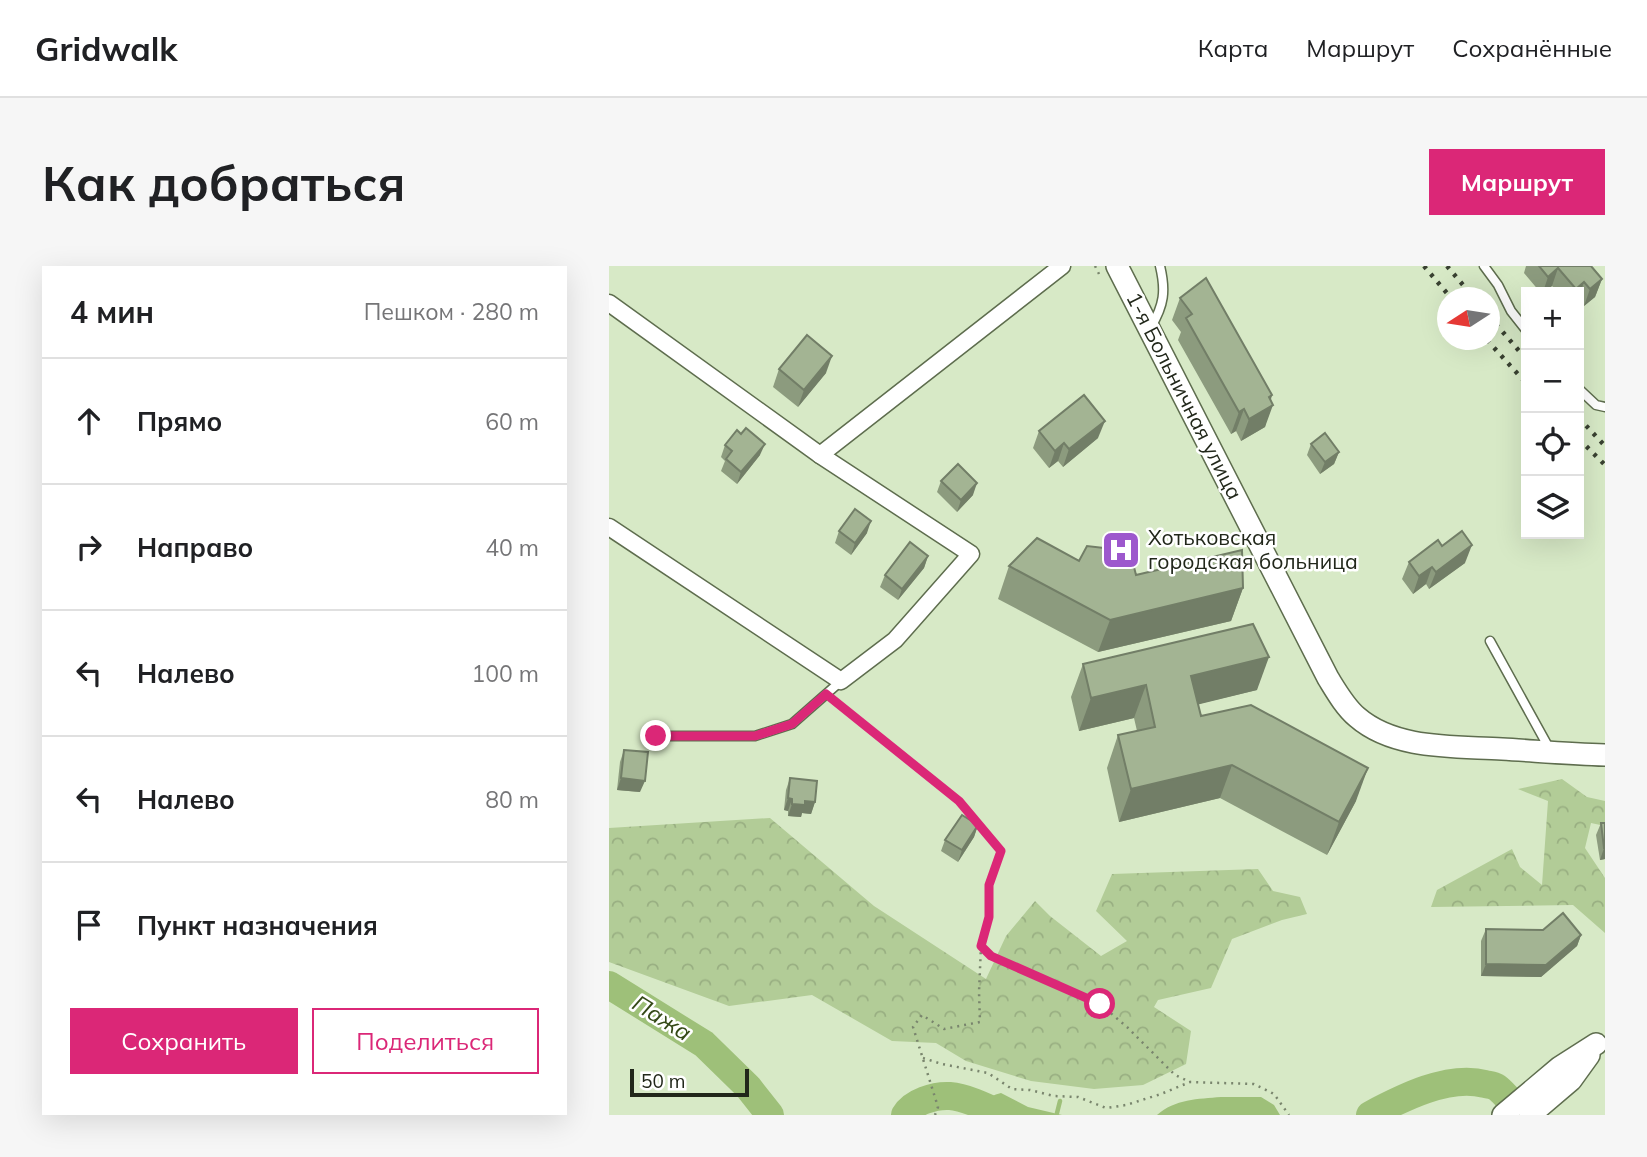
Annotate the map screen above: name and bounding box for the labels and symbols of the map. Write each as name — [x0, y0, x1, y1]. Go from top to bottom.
north arrow — [1437, 287, 1500, 350]
street label: 1-я Больничная улица — [1121, 288, 1248, 504]
place label: Хотьковская городская больница — [1148, 524, 1358, 574]
hospital icon: Хотьковская городская больница — [1100, 529, 1142, 571]
route end — [640, 720, 671, 751]
water label: Пажа — [627, 988, 697, 1047]
route start — [1084, 988, 1115, 1019]
scale bar — [630, 1066, 749, 1098]

